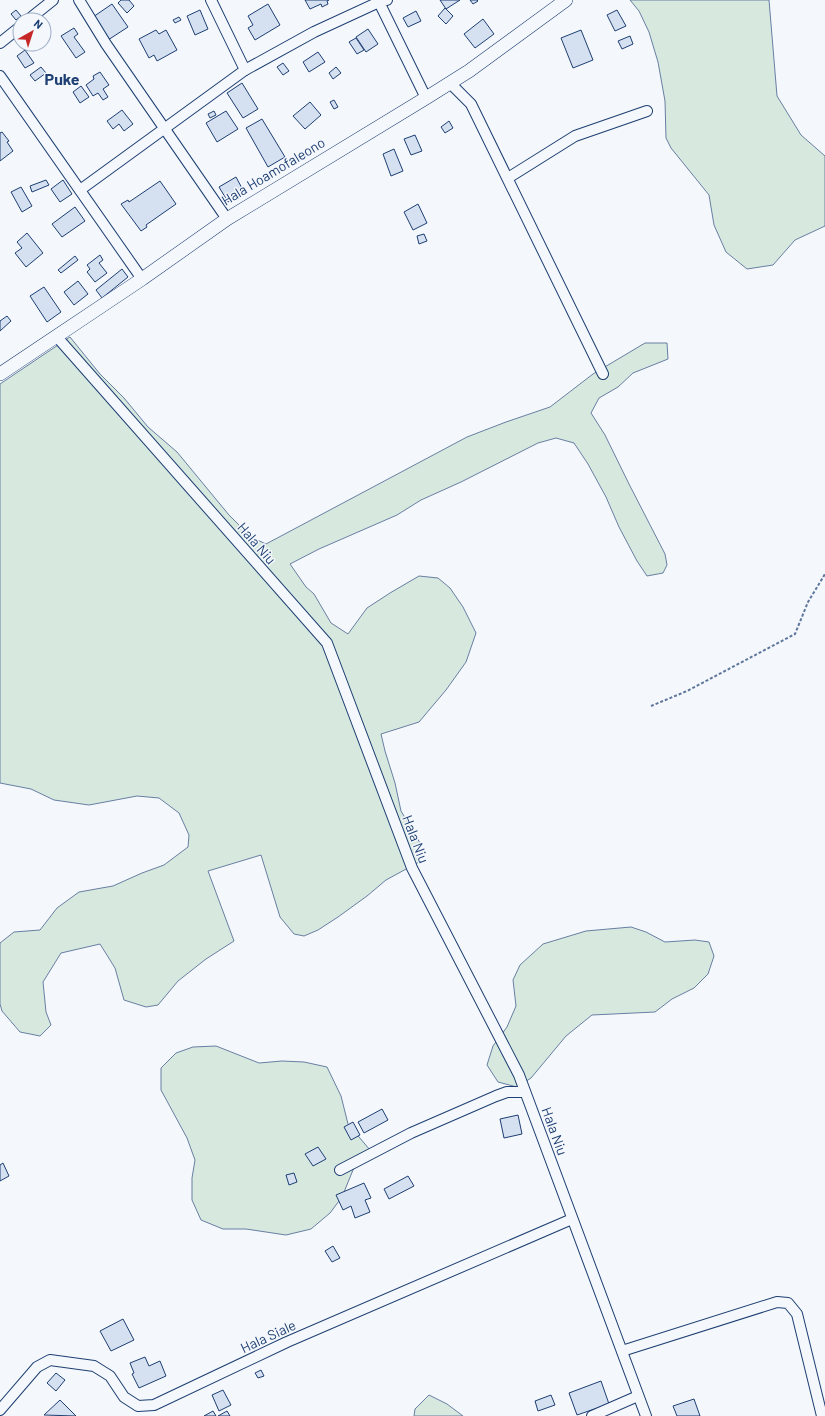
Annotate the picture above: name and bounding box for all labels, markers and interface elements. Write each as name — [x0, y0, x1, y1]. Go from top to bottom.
north arrow — [12, 12, 52, 52]
text: N — [32, 16, 46, 31]
district label: Puke — [45, 69, 80, 88]
street label: Hala Hoamofaleono — [218, 133, 328, 209]
street label: Hala Niu — [234, 519, 280, 567]
street label: Hala Niu — [399, 813, 433, 865]
street label: Hala Niu — [538, 1105, 572, 1157]
street label: Hala Siale — [238, 1316, 298, 1356]

